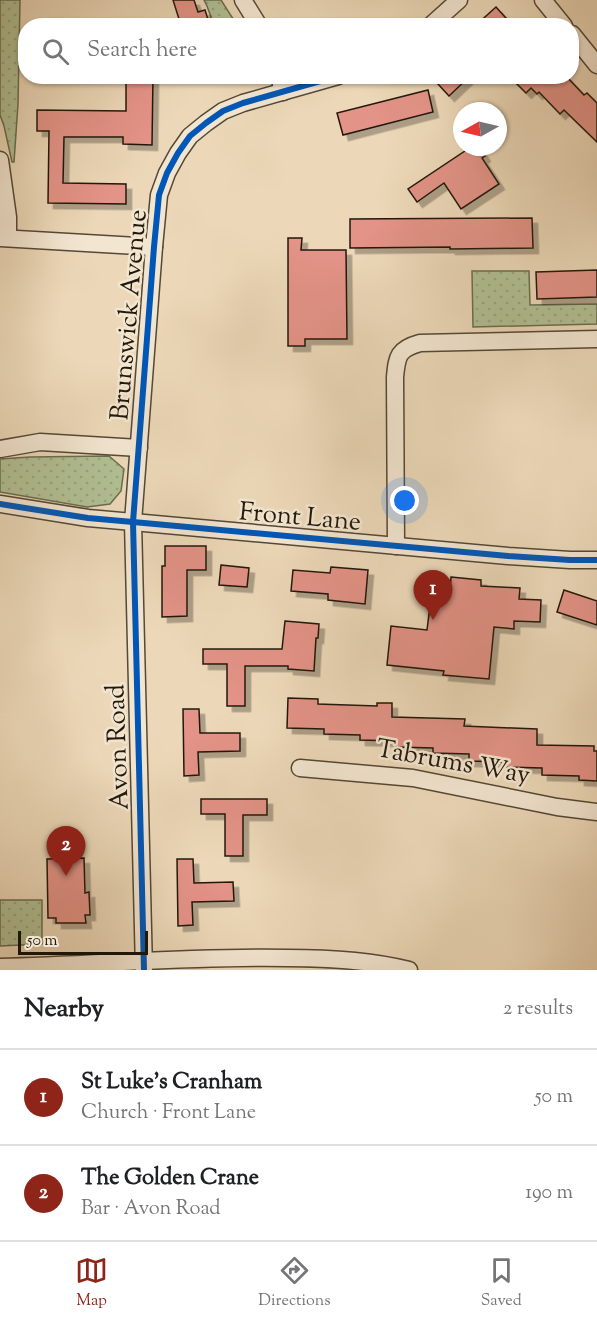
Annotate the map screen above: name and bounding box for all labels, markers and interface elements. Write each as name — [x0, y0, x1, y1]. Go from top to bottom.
search box — [18, 18, 579, 84]
icon: search — [39, 35, 72, 68]
text: Search here — [87, 35, 197, 67]
north arrow — [453, 102, 507, 156]
street label: Brunswick Avenue — [102, 208, 158, 422]
your location — [390, 486, 419, 515]
street label: Front Lane — [237, 494, 363, 542]
pin: 1 — [414, 570, 452, 620]
street label: Avon Road — [98, 683, 140, 811]
street label: Tabrums Way — [373, 731, 533, 795]
pin: 2 — [46, 826, 86, 876]
scale bar — [18, 928, 148, 956]
text: 50 m — [27, 930, 58, 953]
text: Nearby — [24, 991, 104, 1028]
text: 2 results — [503, 995, 573, 1024]
text: St Luke's Cranham — [81, 1067, 262, 1099]
text: 1 — [40, 1083, 47, 1112]
text: 50 m — [535, 1083, 573, 1112]
text: Church · Front Lane — [81, 1099, 256, 1128]
text: The Golden Crane — [81, 1163, 259, 1195]
text: 2 — [39, 1179, 48, 1208]
text: 190 m — [525, 1179, 573, 1208]
text: Bar · Avon Road — [81, 1195, 221, 1224]
tab: Map — [75, 1254, 108, 1313]
tab: Directions — [258, 1254, 331, 1313]
tab: Saved — [481, 1254, 522, 1313]

